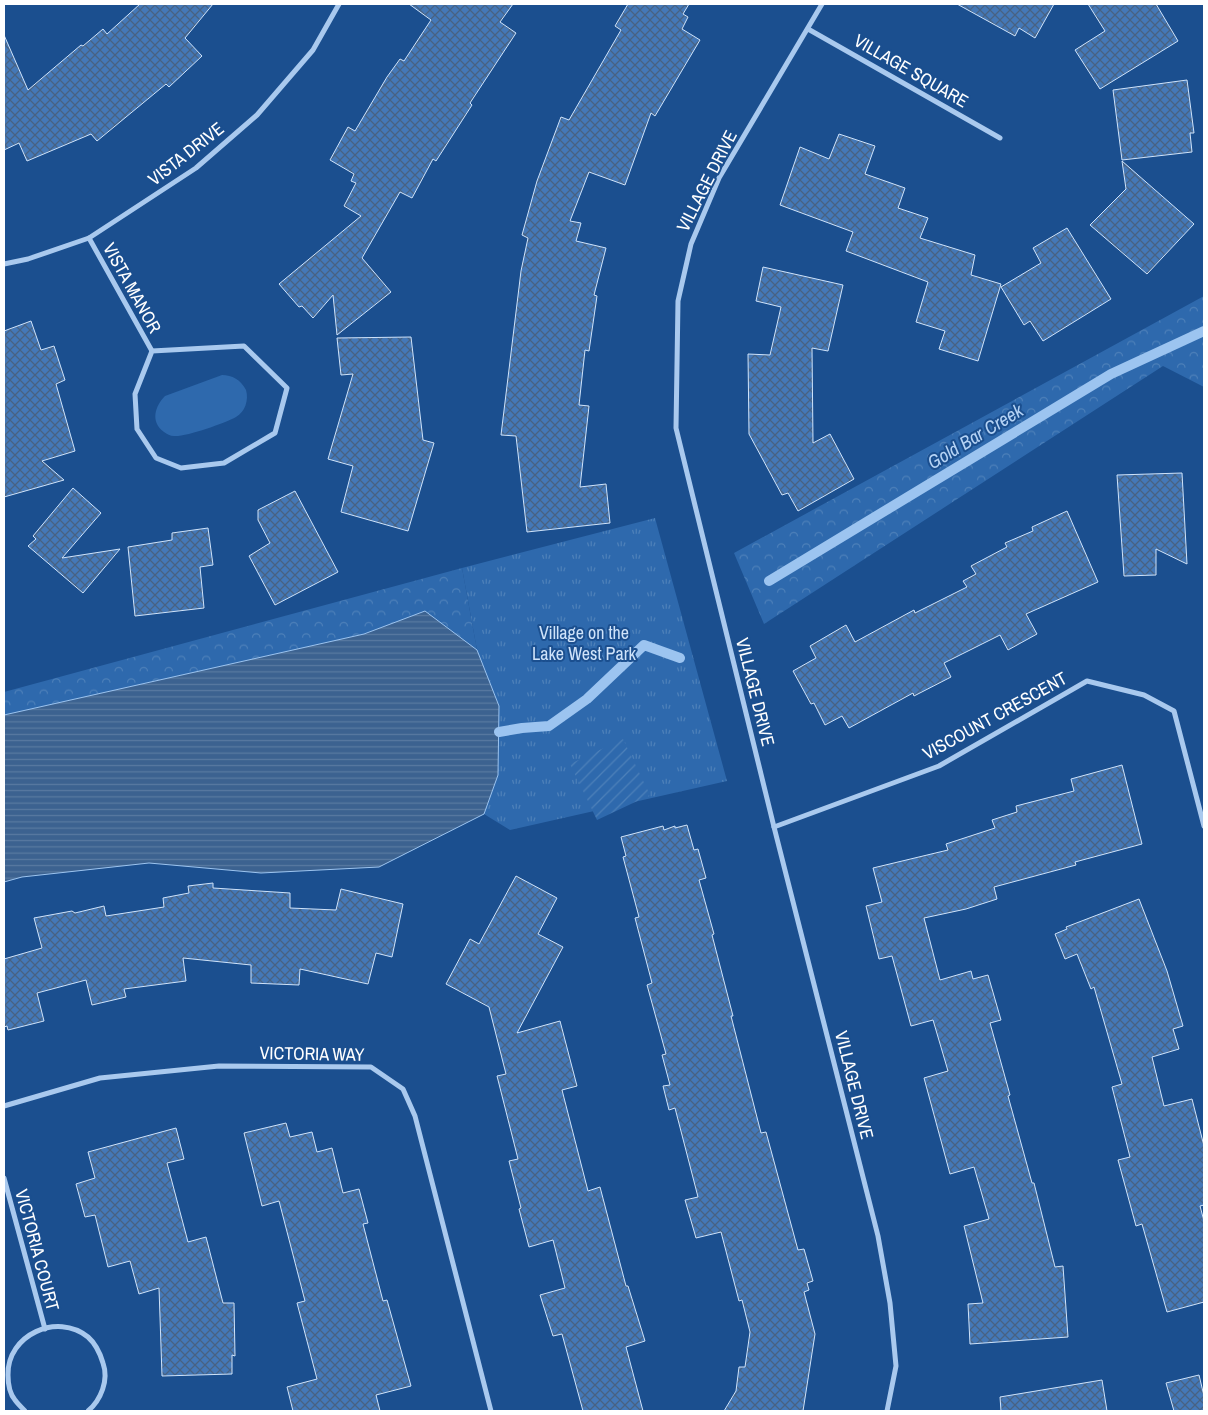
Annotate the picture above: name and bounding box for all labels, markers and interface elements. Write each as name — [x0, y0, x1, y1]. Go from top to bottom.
street label: VILLAGE SQUARE — [850, 28, 973, 113]
street label: VISTA DRIVE — [143, 116, 229, 191]
street label: VILLAGE DRIVE — [670, 126, 743, 236]
street label: VISTA MANOR — [97, 238, 168, 338]
water label: Gold Bar Creek — [922, 397, 1029, 475]
park label: Village on the Lake West Park — [532, 620, 637, 666]
street label: VILLAGE DRIVE — [730, 635, 781, 749]
street label: VISCOUNT CRESCENT — [918, 666, 1071, 766]
street label: VILLAGE DRIVE — [829, 1028, 880, 1142]
street label: VICTORIA WAY — [259, 1040, 365, 1067]
street label: VICTORIA COURT — [9, 1186, 66, 1313]

